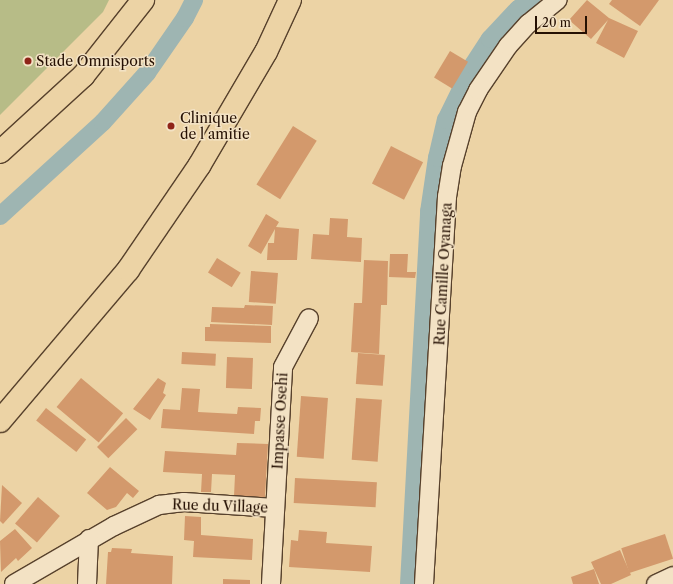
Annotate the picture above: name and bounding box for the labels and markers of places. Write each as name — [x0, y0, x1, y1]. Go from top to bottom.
place label: Stade Omnisports — [36, 53, 155, 69]
marker: Stade Omnisports — [23, 56, 33, 66]
place label: Clinique de l amitie — [180, 110, 250, 142]
marker: Clinique de l amitie — [165, 120, 177, 132]

